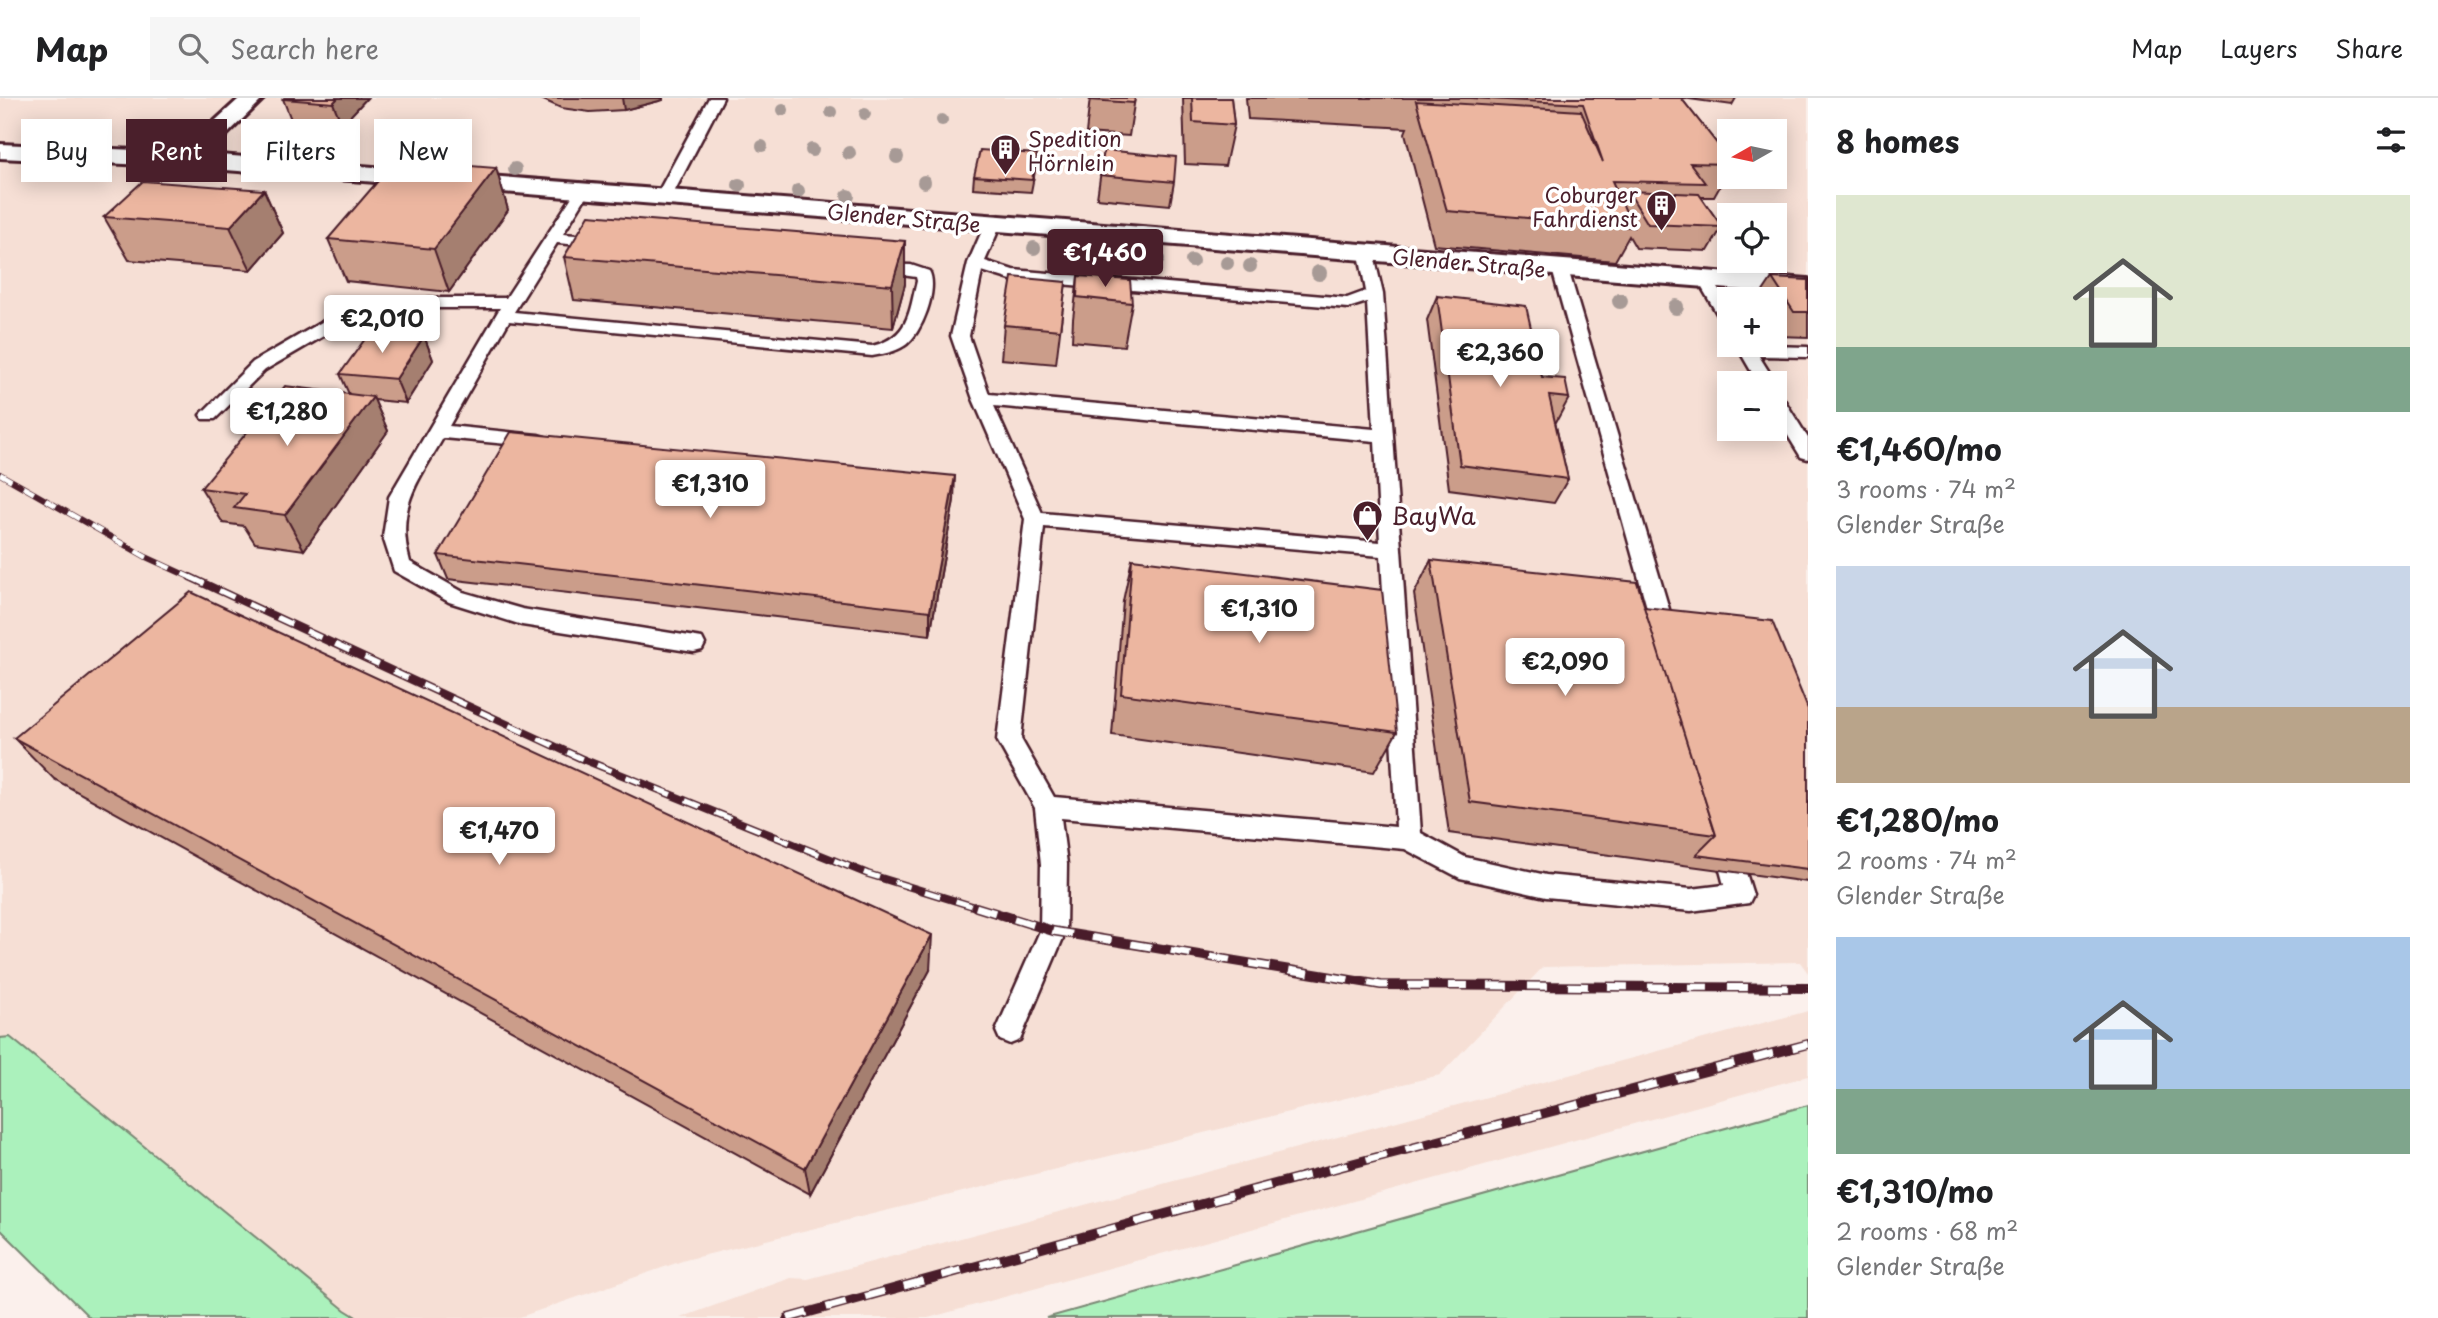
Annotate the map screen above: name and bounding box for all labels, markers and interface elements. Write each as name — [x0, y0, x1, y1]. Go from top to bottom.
search box — [150, 17, 640, 80]
text: Map — [35, 23, 108, 73]
icon: search — [174, 29, 212, 67]
text: Search here — [230, 29, 379, 68]
text: Map — [2131, 30, 2182, 66]
text: Layers — [2220, 30, 2297, 66]
text: Share — [2335, 30, 2403, 66]
text: 8 homes — [1836, 118, 1959, 163]
chip: Buy — [21, 119, 112, 182]
chip: Rent — [126, 119, 227, 182]
chip: Filters — [241, 119, 360, 182]
chip: New — [374, 119, 472, 182]
north arrow — [1717, 119, 1787, 189]
map controls — [1717, 119, 1787, 441]
icon: filters — [2372, 121, 2410, 159]
place label: Spedition Hörnlein — [1028, 122, 1122, 178]
building icon: Spedition Hörnlein — [988, 133, 1022, 177]
place label: Coburger Fahrdienst — [1532, 178, 1638, 234]
building icon: Coburger Fahrdienst — [1644, 189, 1678, 233]
street label: Glender Straße — [826, 194, 982, 240]
button: locate — [1717, 203, 1787, 273]
pin: €1,460 — [1048, 230, 1162, 289]
text: €1,460 — [1063, 234, 1147, 269]
street label: Glender Straße — [1391, 239, 1547, 285]
icon: home — [2060, 240, 2186, 366]
button: + — [1717, 287, 1787, 357]
pin: €2,010 — [325, 296, 439, 355]
text: €2,010 — [340, 300, 424, 335]
pin: €2,360 — [1443, 330, 1557, 389]
text: €2,360 — [1456, 334, 1544, 369]
button: − — [1717, 371, 1787, 441]
pin: €1,280 — [230, 388, 344, 448]
text: €1,280 — [246, 393, 328, 428]
text: €1,460/mo — [1836, 426, 2002, 471]
pin: €1,310 — [653, 460, 767, 520]
text: €1,310 — [671, 465, 749, 500]
text: 3 rooms · 74 m² — [1836, 471, 2016, 506]
place label: BayWa — [1391, 497, 1476, 533]
shop icon: BayWa — [1351, 498, 1385, 542]
text: Glender Straße — [1836, 506, 2005, 541]
pin: €1,310 — [1202, 586, 1316, 645]
text: €1,310 — [1220, 590, 1298, 625]
icon: home — [2060, 611, 2186, 737]
pin: €2,090 — [1508, 638, 1622, 698]
text: €2,090 — [1522, 643, 1608, 678]
text: €1,280/mo — [1836, 797, 1999, 842]
pin: €1,470 — [442, 808, 556, 867]
text: €1,470 — [459, 812, 539, 847]
text: 2 rooms · 74 m² — [1836, 842, 2017, 877]
text: Glender Straße — [1836, 877, 2005, 912]
icon: home — [2060, 982, 2186, 1108]
text: €1,310/mo — [1836, 1168, 1993, 1213]
text: 2 rooms · 68 m² — [1836, 1213, 2018, 1248]
text: Glender Straße — [1836, 1248, 2005, 1283]

